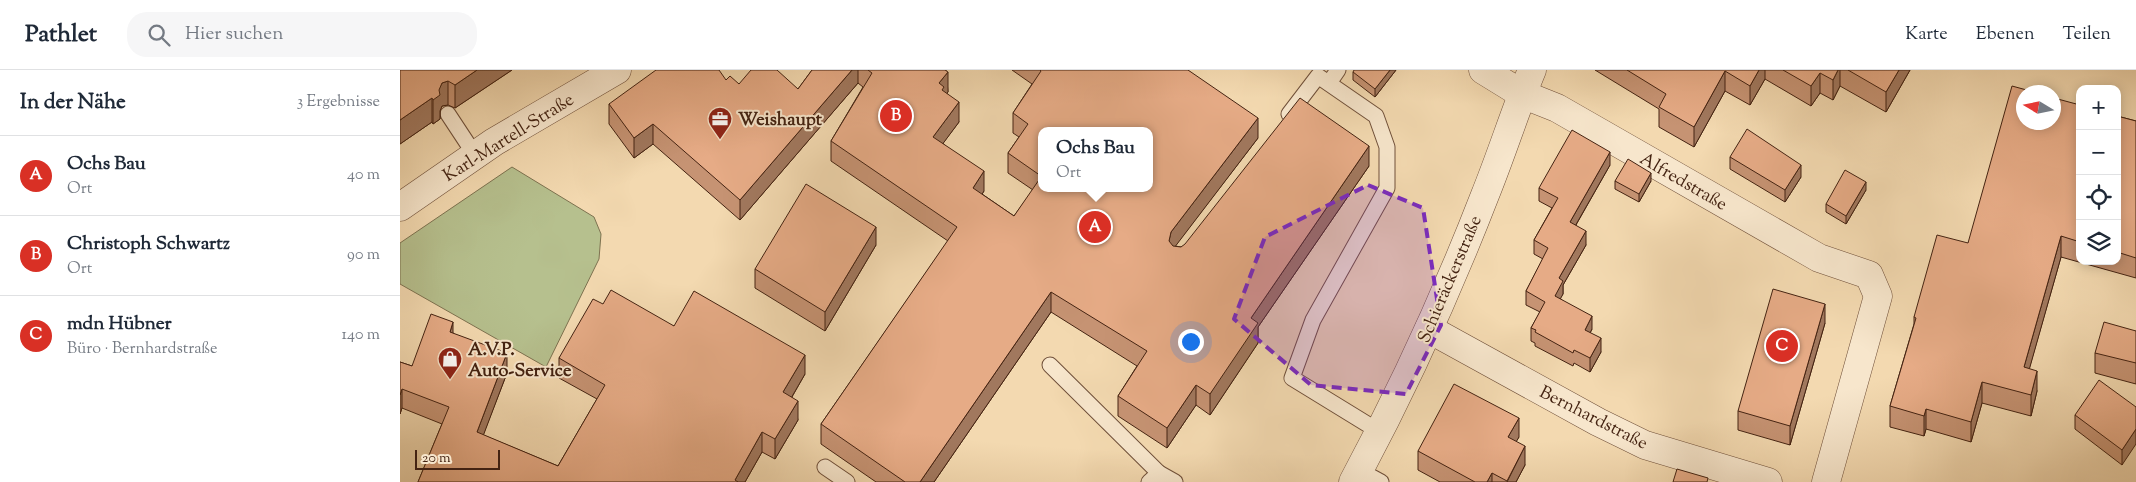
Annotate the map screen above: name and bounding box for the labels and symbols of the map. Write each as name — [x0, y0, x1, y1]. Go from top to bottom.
north arrow — [2016, 85, 2061, 130]
street label: Karl-Martell-Straße — [439, 88, 580, 189]
pin: B — [880, 97, 912, 135]
office icon: Weishaupt — [707, 106, 733, 140]
place label: Weishaupt — [738, 108, 823, 134]
street label: Alfredstraße — [1634, 147, 1732, 218]
pin: A — [1079, 208, 1111, 246]
street label: Schieräckerstraße — [1412, 212, 1489, 348]
pin: C — [1766, 327, 1798, 365]
your location — [1178, 329, 1204, 355]
place label: A.V.P. Auto-Service — [468, 338, 572, 385]
shop icon: A.V.P. Auto-Service — [437, 346, 463, 380]
street label: Bernhardstraße — [1534, 380, 1652, 457]
scale bar — [415, 447, 500, 470]

